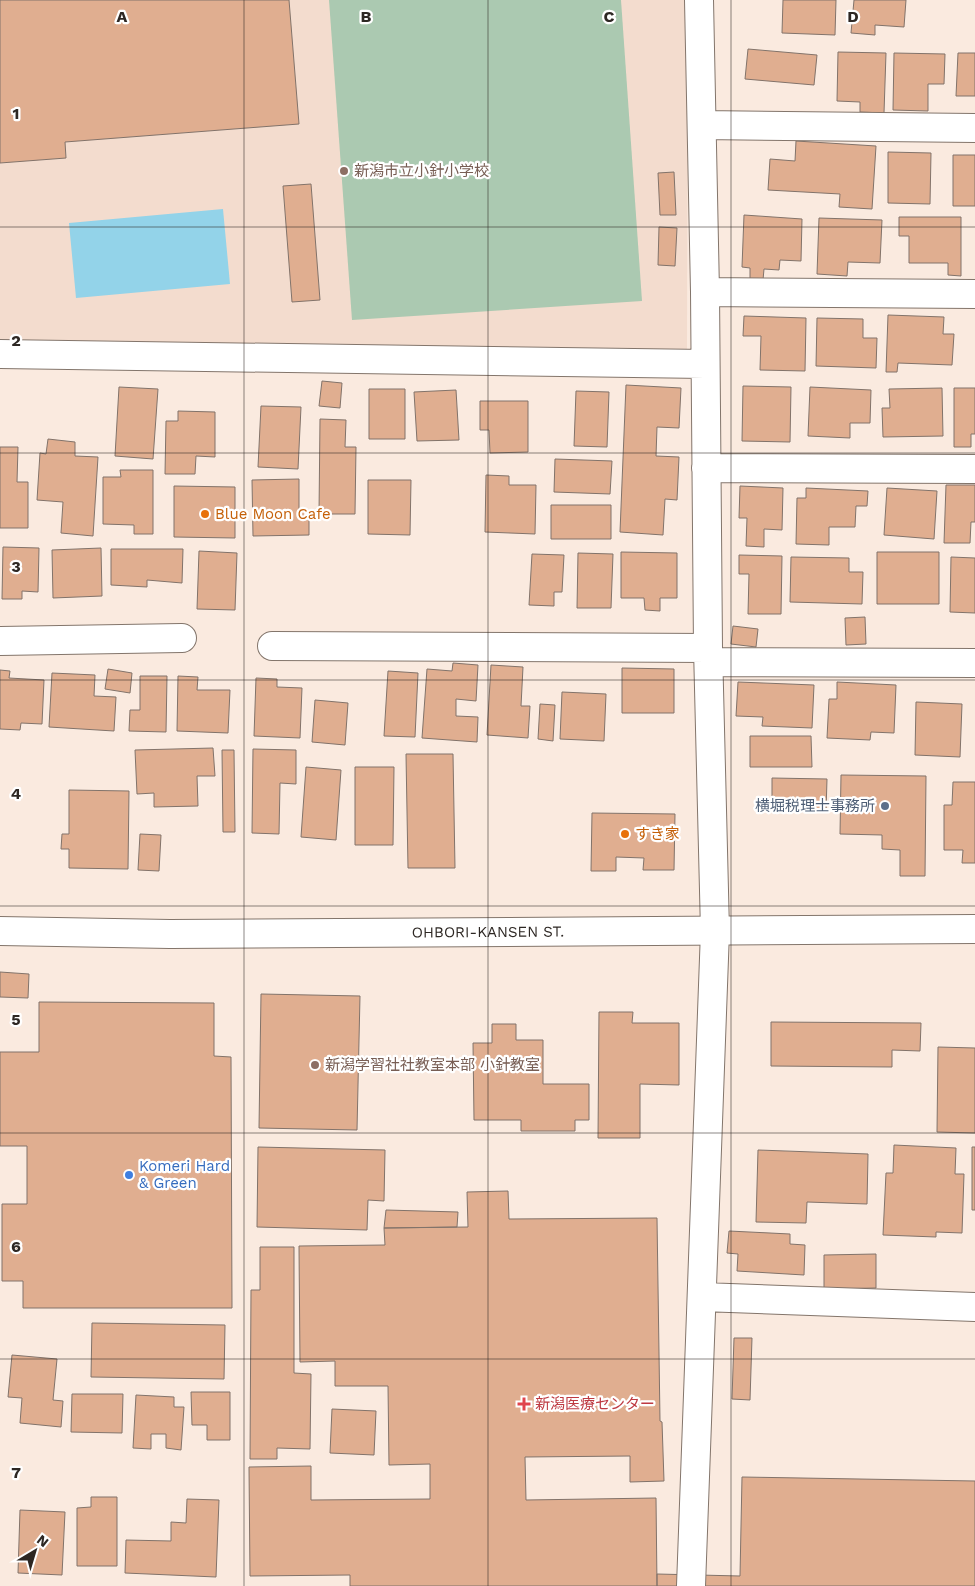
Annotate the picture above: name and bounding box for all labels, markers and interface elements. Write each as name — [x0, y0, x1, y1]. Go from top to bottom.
text: A — [117, 7, 128, 26]
text: B — [361, 7, 372, 26]
text: C — [604, 7, 615, 26]
text: D — [847, 7, 859, 26]
text: 1 — [13, 104, 19, 123]
place label: 新潟市立小針小学校 — [354, 162, 489, 180]
marker: 新潟市立小針小学校 — [338, 165, 350, 177]
text: 2 — [11, 331, 21, 350]
place label: Blue Moon Cafe — [215, 505, 331, 523]
marker: Blue Moon Cafe — [199, 508, 211, 520]
text: 3 — [11, 557, 21, 576]
text: 4 — [11, 784, 21, 803]
place label: 横堀税理士事務所 — [755, 797, 875, 815]
marker: 横堀税理士事務所 — [879, 800, 891, 812]
place label: すき家 — [635, 825, 680, 843]
marker: すき家 — [619, 828, 631, 840]
street label: OHBORI-KANSEN ST. — [412, 923, 564, 941]
text: 5 — [11, 1010, 21, 1029]
place label: 新潟学習社社教室本部 小針教室 — [325, 1056, 540, 1074]
marker: 新潟学習社社教室本部 小針教室 — [309, 1059, 321, 1071]
place label: Komeri Hard & Green — [139, 1157, 230, 1192]
marker: Komeri Hard & Green — [123, 1169, 135, 1181]
text: 6 — [11, 1237, 21, 1256]
place label: 新潟医療センター — [535, 1395, 655, 1413]
marker: 新潟医療センター — [517, 1397, 531, 1411]
text: 7 — [11, 1463, 21, 1482]
north arrow — [10, 1526, 60, 1576]
text: N — [34, 1531, 52, 1550]

